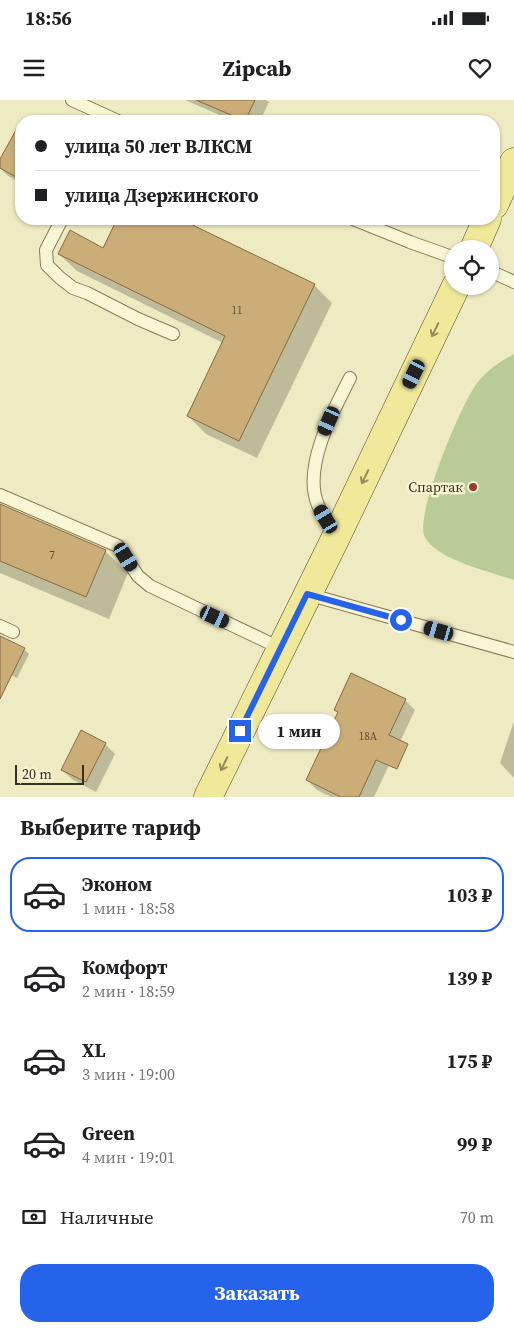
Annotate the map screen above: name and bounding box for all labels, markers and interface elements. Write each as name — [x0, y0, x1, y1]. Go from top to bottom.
text: 18:56 — [25, 5, 72, 31]
text: Zipcab — [222, 53, 292, 83]
icon: menu — [20, 54, 48, 82]
icon: heart — [466, 54, 494, 82]
text: улица 50 лет ВЛКСМ — [65, 133, 252, 159]
text: улица Дзержинского — [65, 182, 259, 208]
map controls — [444, 240, 499, 295]
button: locate — [444, 240, 499, 295]
house number: 11 — [232, 303, 243, 318]
one-way arrow — [430, 322, 439, 337]
car — [400, 357, 427, 391]
car — [316, 404, 341, 438]
one-way arrow — [360, 469, 369, 484]
place label: Спартак — [408, 477, 463, 497]
marker: Спартак — [467, 481, 479, 493]
car — [311, 502, 340, 536]
car — [111, 540, 140, 574]
house number: 7 — [49, 548, 55, 563]
car — [198, 604, 231, 630]
route start — [390, 609, 412, 631]
car — [422, 620, 455, 642]
callout: 1 мин — [258, 714, 340, 748]
route end — [229, 720, 251, 742]
text: 1 мин — [277, 720, 321, 742]
house number: 18А — [359, 729, 378, 744]
one-way arrow — [219, 756, 228, 771]
scale bar — [15, 762, 84, 785]
text: 20 m — [22, 764, 52, 784]
text: Выберите тариф — [20, 812, 201, 842]
text: Эконом — [82, 871, 152, 897]
icon: car — [22, 872, 67, 917]
text: 103 ₽ — [447, 882, 492, 908]
text: 1 мин · 18:58 — [82, 897, 175, 919]
text: Комфорт — [82, 954, 168, 980]
icon: car — [22, 955, 67, 1000]
text: 139 ₽ — [447, 965, 492, 991]
text: 2 мин · 18:59 — [82, 980, 175, 1002]
text: XL — [82, 1037, 105, 1063]
icon: car — [22, 1038, 67, 1083]
text: 175 ₽ — [447, 1048, 492, 1074]
text: 3 мин · 19:00 — [82, 1063, 175, 1085]
text: Green — [82, 1120, 135, 1146]
icon: car — [22, 1121, 67, 1166]
text: 99 ₽ — [457, 1131, 492, 1157]
text: 4 мин · 19:01 — [82, 1146, 175, 1168]
icon: cash — [20, 1203, 48, 1231]
text: Наличные — [60, 1204, 154, 1230]
text: 70 m — [460, 1206, 494, 1228]
button: Заказать — [20, 1264, 494, 1322]

